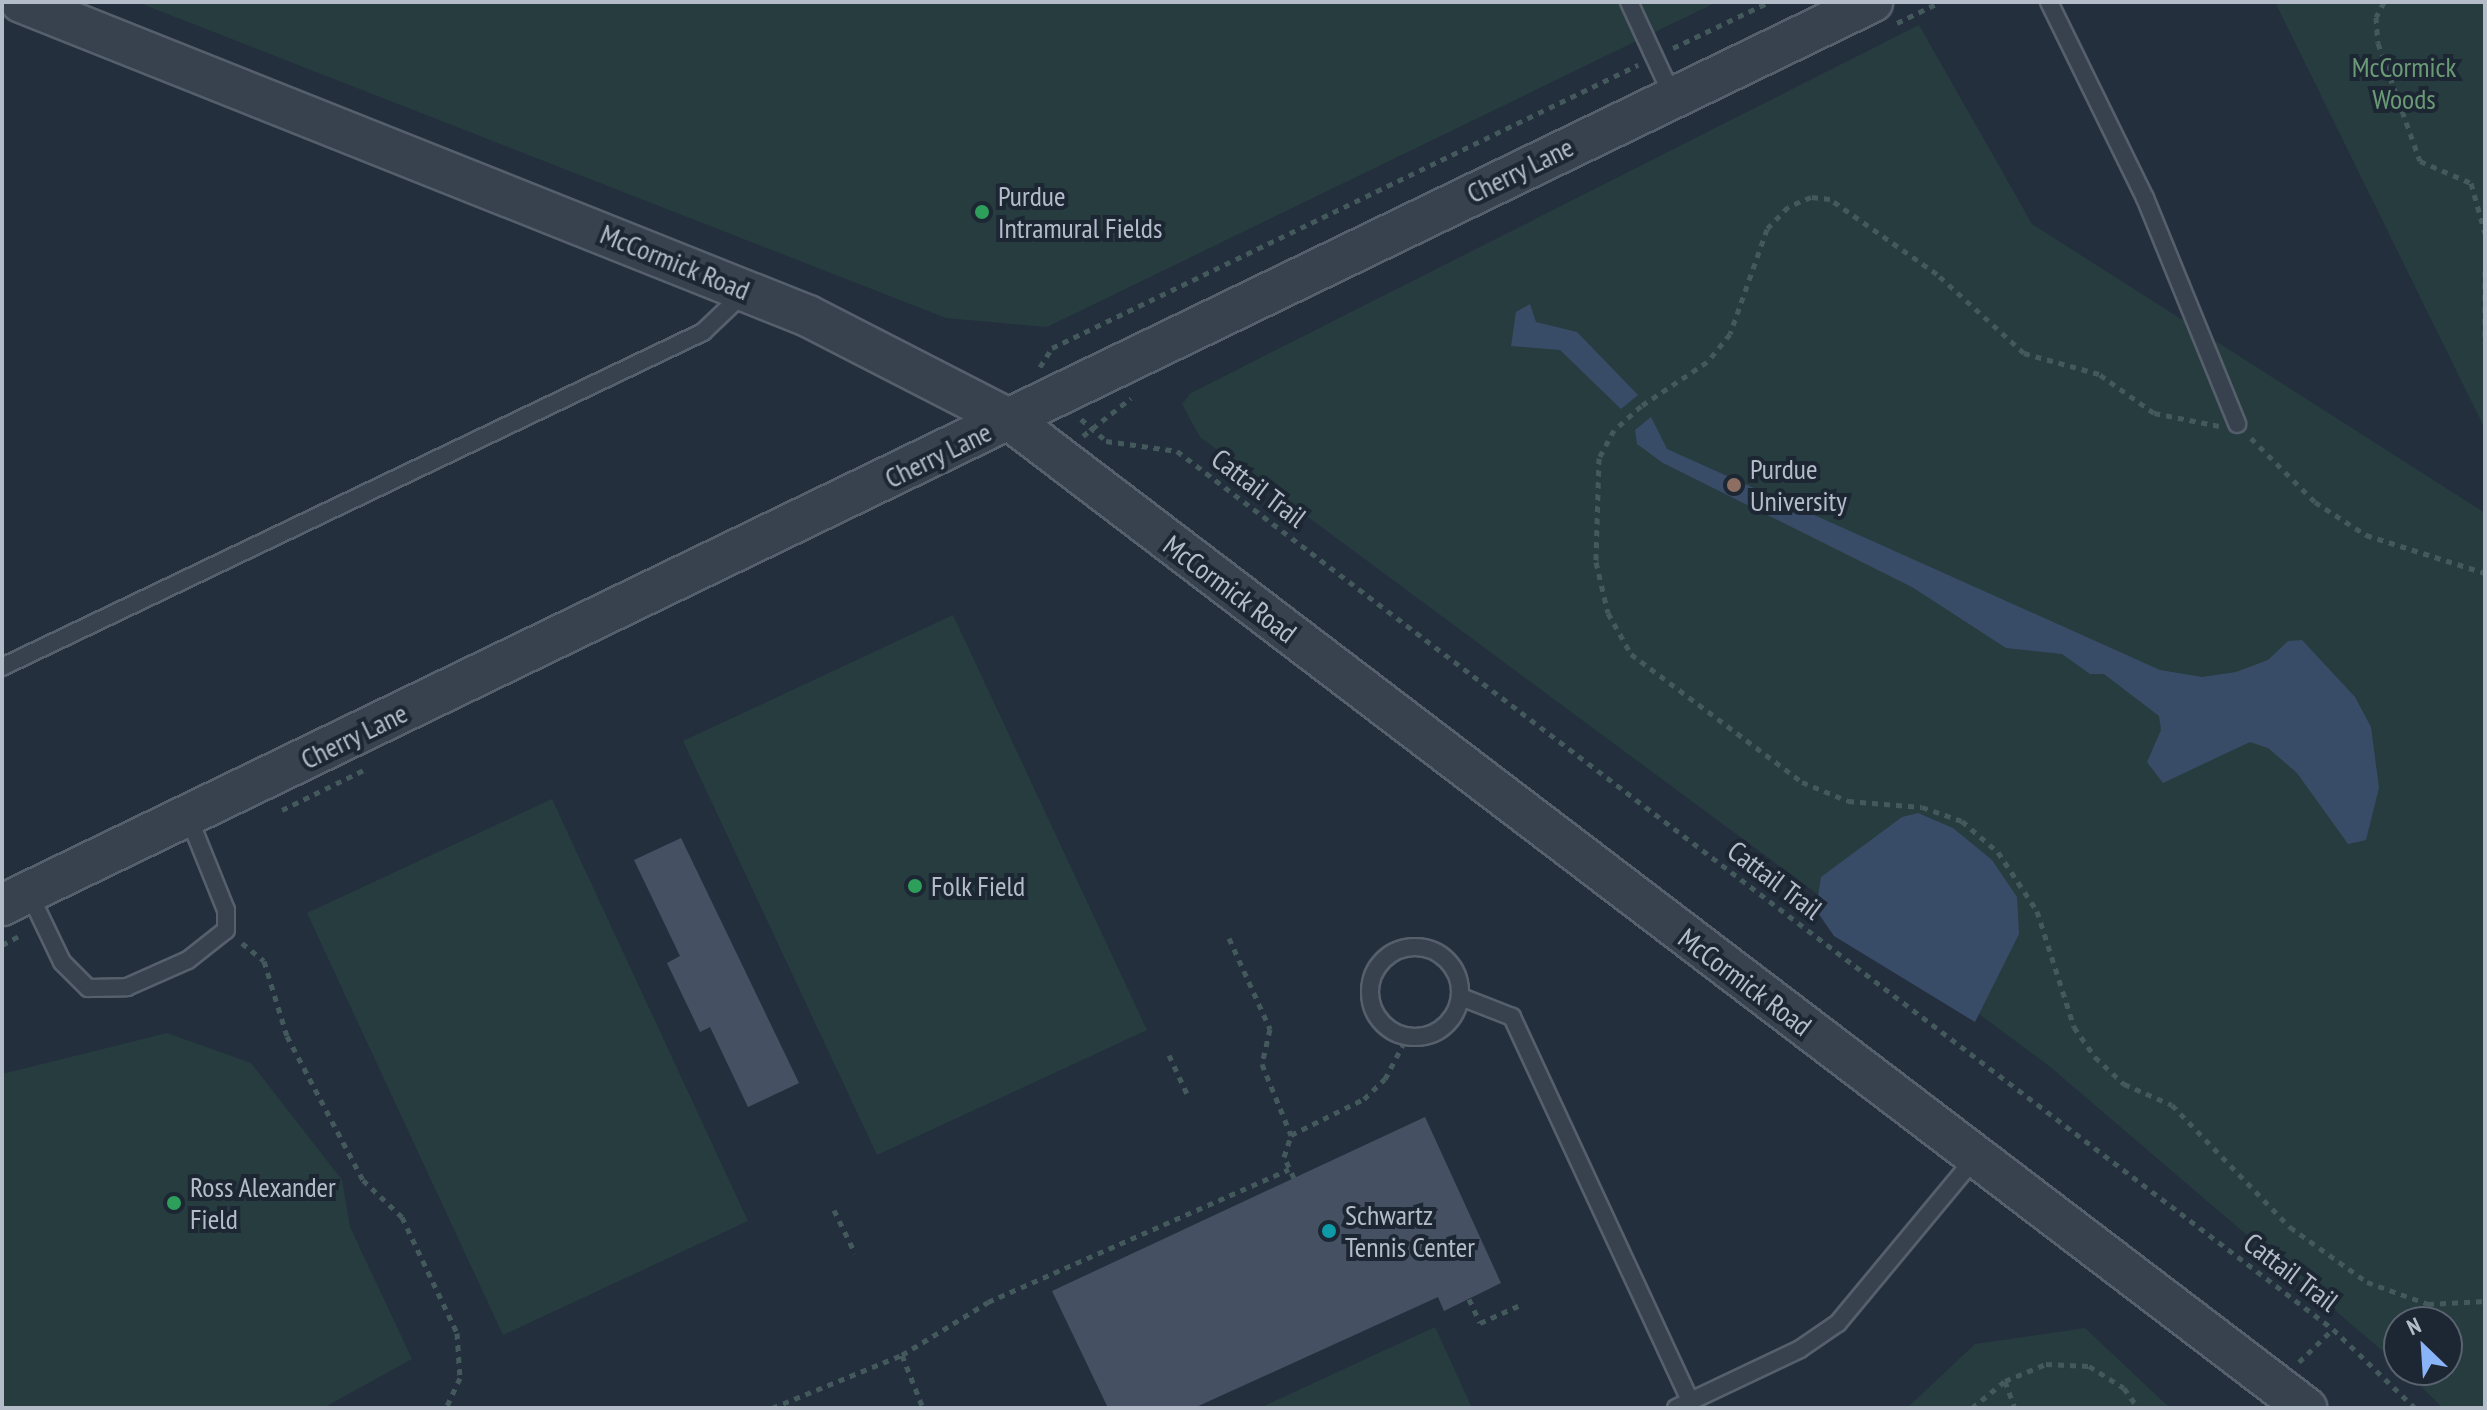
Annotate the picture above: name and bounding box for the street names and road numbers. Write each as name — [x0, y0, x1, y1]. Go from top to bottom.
street label: Cherry Lane — [1461, 130, 1579, 210]
street label: McCormick Road — [595, 217, 755, 307]
street label: Cherry Lane — [879, 415, 997, 495]
street label: Cattail Trail — [1205, 441, 1313, 535]
street label: McCormick Road — [1157, 528, 1303, 650]
street label: Cherry Lane — [295, 696, 413, 776]
street label: Cattail Trail — [1721, 833, 1829, 927]
street label: McCormick Road — [1672, 921, 1818, 1043]
street label: Cattail Trail — [2237, 1225, 2345, 1319]

